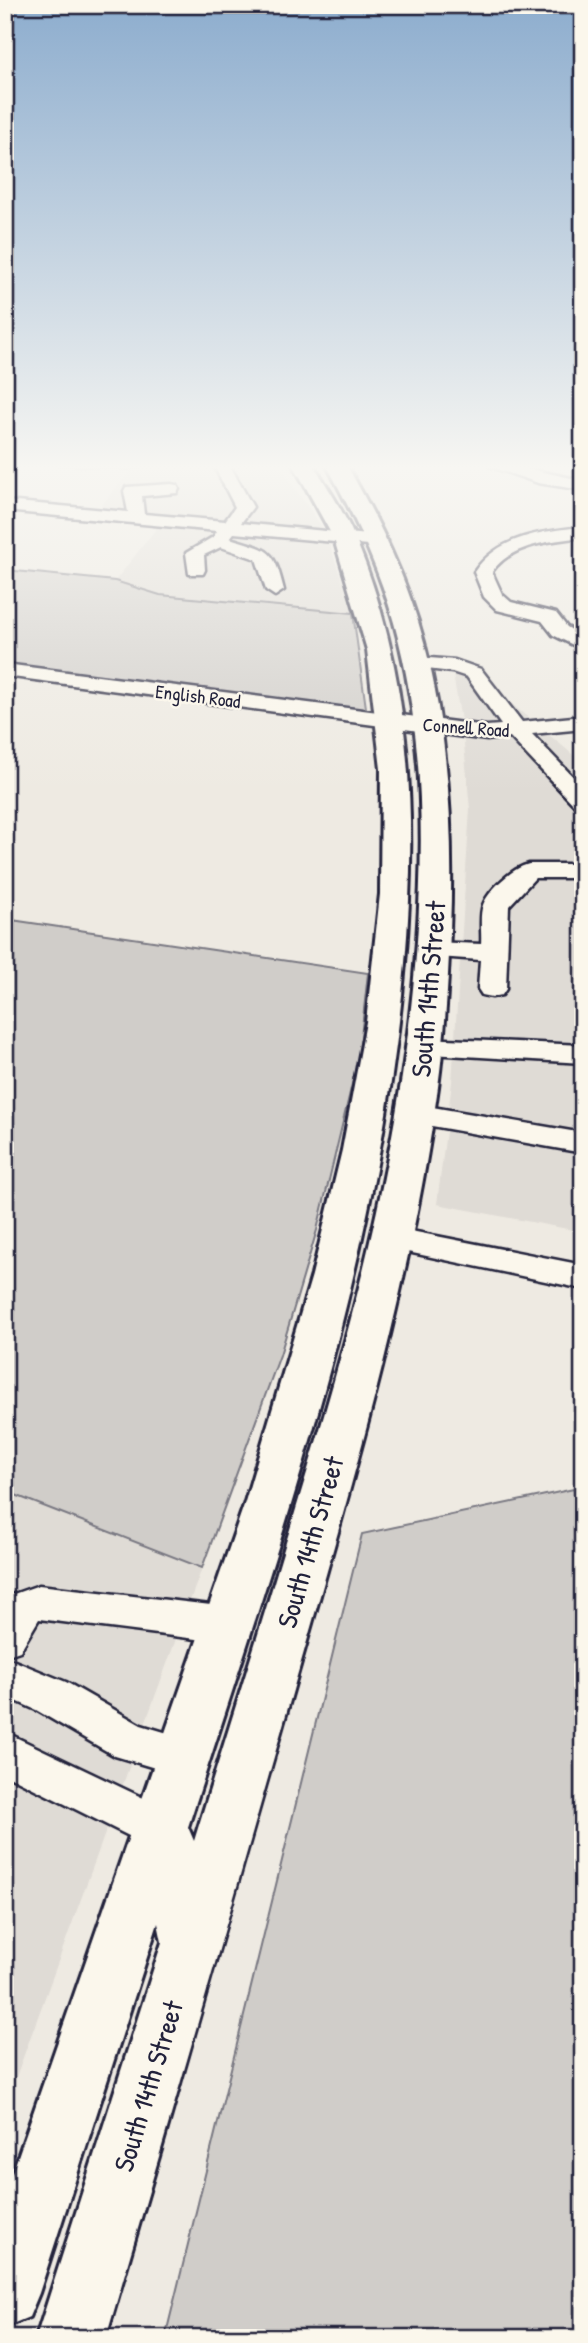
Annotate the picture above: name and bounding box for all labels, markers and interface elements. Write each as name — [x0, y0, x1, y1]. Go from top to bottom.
street label: English Road — [154, 678, 243, 714]
street label: Connell Road — [422, 711, 511, 743]
street label: South 14th Street — [401, 899, 455, 1079]
street label: South 14th Street — [267, 1451, 353, 1632]
street label: South 14th Street — [104, 1996, 192, 2176]

